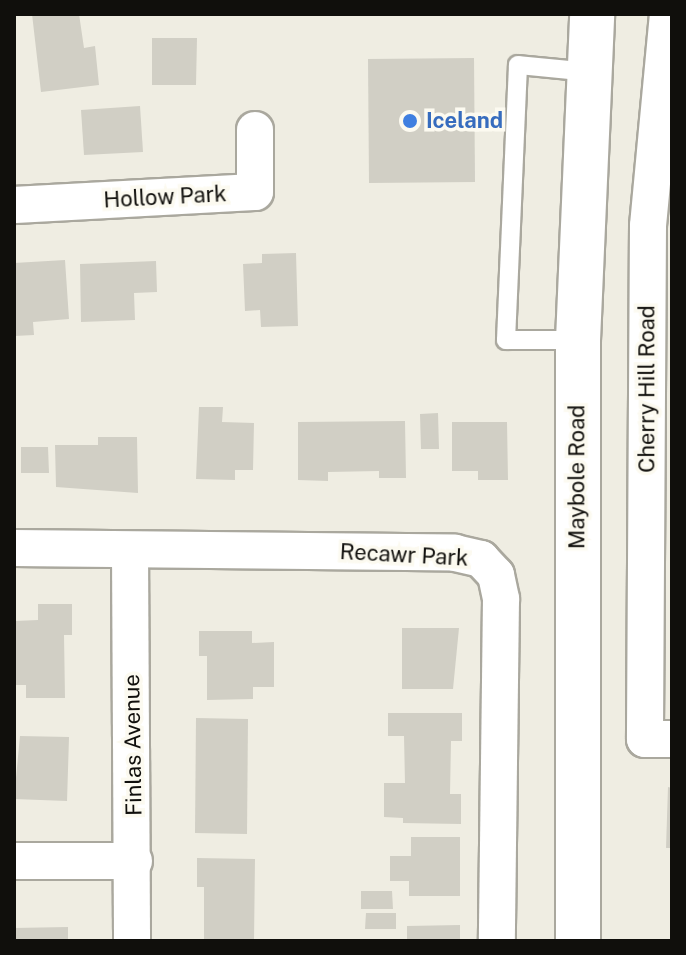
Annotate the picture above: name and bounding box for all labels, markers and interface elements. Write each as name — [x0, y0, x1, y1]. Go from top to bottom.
place label: Iceland — [426, 108, 503, 134]
marker: Iceland — [401, 112, 419, 130]
street label: Hollow Park — [103, 181, 227, 213]
street label: Cherry Hill Road — [634, 305, 660, 473]
street label: Maybole Road — [564, 405, 590, 549]
street label: Recawr Park — [339, 538, 469, 572]
street label: Finlas Avenue — [119, 674, 147, 816]

